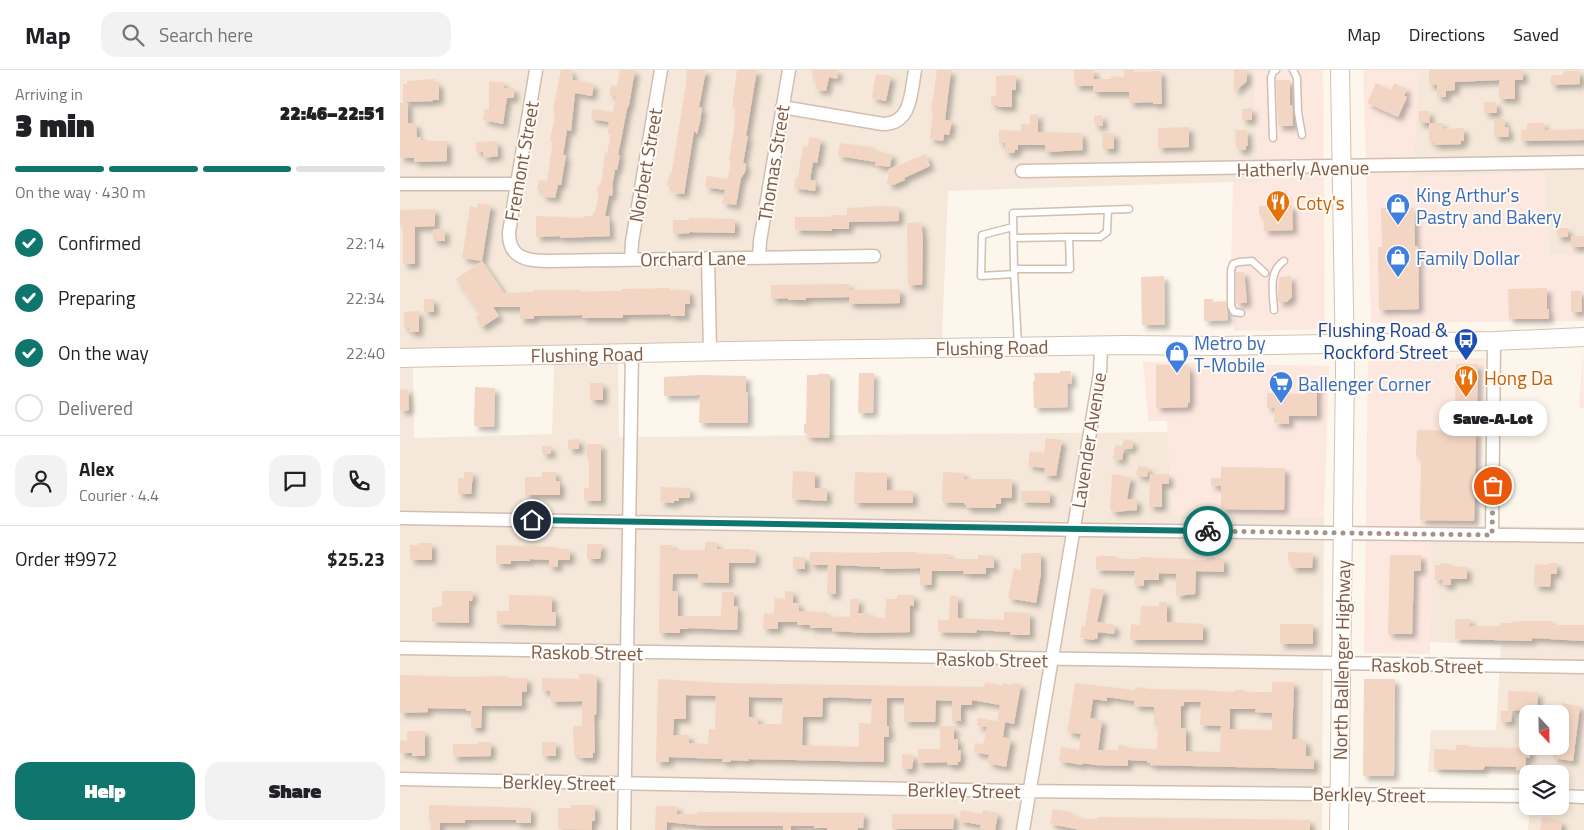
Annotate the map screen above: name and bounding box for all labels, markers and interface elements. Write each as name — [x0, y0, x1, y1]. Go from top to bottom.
search box — [101, 12, 451, 57]
text: Map — [25, 17, 71, 53]
text: Search here — [159, 20, 253, 49]
icon: search — [119, 21, 147, 49]
text: Map — [1347, 21, 1381, 48]
text: Directions — [1409, 21, 1485, 48]
text: Saved — [1513, 21, 1559, 48]
text: Arriving in — [15, 82, 83, 106]
text: 22:46–22:51 — [280, 98, 385, 127]
street label: Fremont Street — [496, 98, 546, 223]
text: 3 min — [15, 101, 95, 149]
street label: Thomas Street — [749, 102, 797, 223]
street label: Norbert Street — [621, 105, 669, 224]
street label: Hatherly Avenue — [1236, 152, 1370, 184]
text: On the way · 430 m — [15, 180, 146, 204]
place label: King Arthur's Pastry and Bakery — [1416, 180, 1562, 231]
place label: Coty's — [1296, 188, 1345, 217]
restaurant icon: Coty's — [1265, 189, 1291, 223]
shop icon: King Arthur's Pastry and Bakery — [1385, 192, 1411, 226]
text: Confirmed — [58, 228, 141, 257]
icon: check — [15, 229, 43, 257]
text: 22:14 — [346, 231, 385, 255]
street label: Orchard Lane — [640, 243, 746, 273]
place label: Family Dollar — [1416, 243, 1520, 272]
shop icon: Family Dollar — [1385, 244, 1411, 278]
text: Preparing — [58, 283, 135, 312]
icon: check — [15, 284, 43, 312]
text: 22:34 — [346, 286, 385, 310]
place label: Flushing Road & Rockford Street — [1318, 315, 1448, 366]
bus stop icon: Flushing Road & Rockford Street — [1453, 327, 1479, 361]
place label: Metro by T-Mobile — [1194, 328, 1266, 379]
street label: Flushing Road — [935, 332, 1049, 362]
text: On the way — [58, 338, 149, 367]
icon: check — [15, 339, 43, 367]
street label: Flushing Road — [530, 339, 644, 369]
shop icon: Metro by T-Mobile — [1164, 340, 1190, 374]
text: 22:40 — [346, 341, 385, 365]
place label: Hong Da — [1484, 363, 1553, 392]
restaurant icon: Hong Da — [1453, 364, 1479, 398]
place label: Ballenger Corner — [1298, 369, 1431, 398]
street label: Lavender Avenue — [1063, 370, 1113, 510]
supermarket icon: Ballenger Corner — [1268, 370, 1294, 404]
text: Delivered — [58, 393, 133, 422]
callout: Save-A-Lot — [1439, 401, 1547, 436]
text: Save-A-Lot — [1453, 406, 1533, 430]
text: Alex — [79, 454, 114, 483]
button: person — [15, 455, 67, 507]
button: chat — [269, 455, 321, 507]
button: phone — [333, 455, 385, 507]
pin — [1472, 465, 1514, 507]
icon: bag — [1479, 472, 1507, 500]
text: Courier · 4.4 — [79, 483, 159, 507]
pin — [511, 499, 553, 541]
icon: home — [518, 506, 546, 534]
courier — [1183, 506, 1233, 556]
icon: bike — [1194, 517, 1222, 545]
text: Order #9972 — [15, 544, 117, 573]
text: $25.23 — [327, 544, 385, 573]
street label: North Ballenger Highway — [1325, 560, 1357, 760]
street label: Raskob Street — [531, 637, 644, 667]
street label: Raskob Street — [936, 644, 1049, 674]
street label: Raskob Street — [1371, 650, 1484, 680]
north arrow — [1519, 705, 1569, 755]
map controls — [1519, 705, 1569, 815]
button: Help — [15, 762, 195, 820]
button: Share — [205, 762, 385, 820]
button: layers — [1519, 765, 1569, 815]
street label: Berkley Street — [502, 767, 616, 797]
street label: Berkley Street — [907, 775, 1021, 805]
street label: Berkley Street — [1312, 779, 1426, 809]

